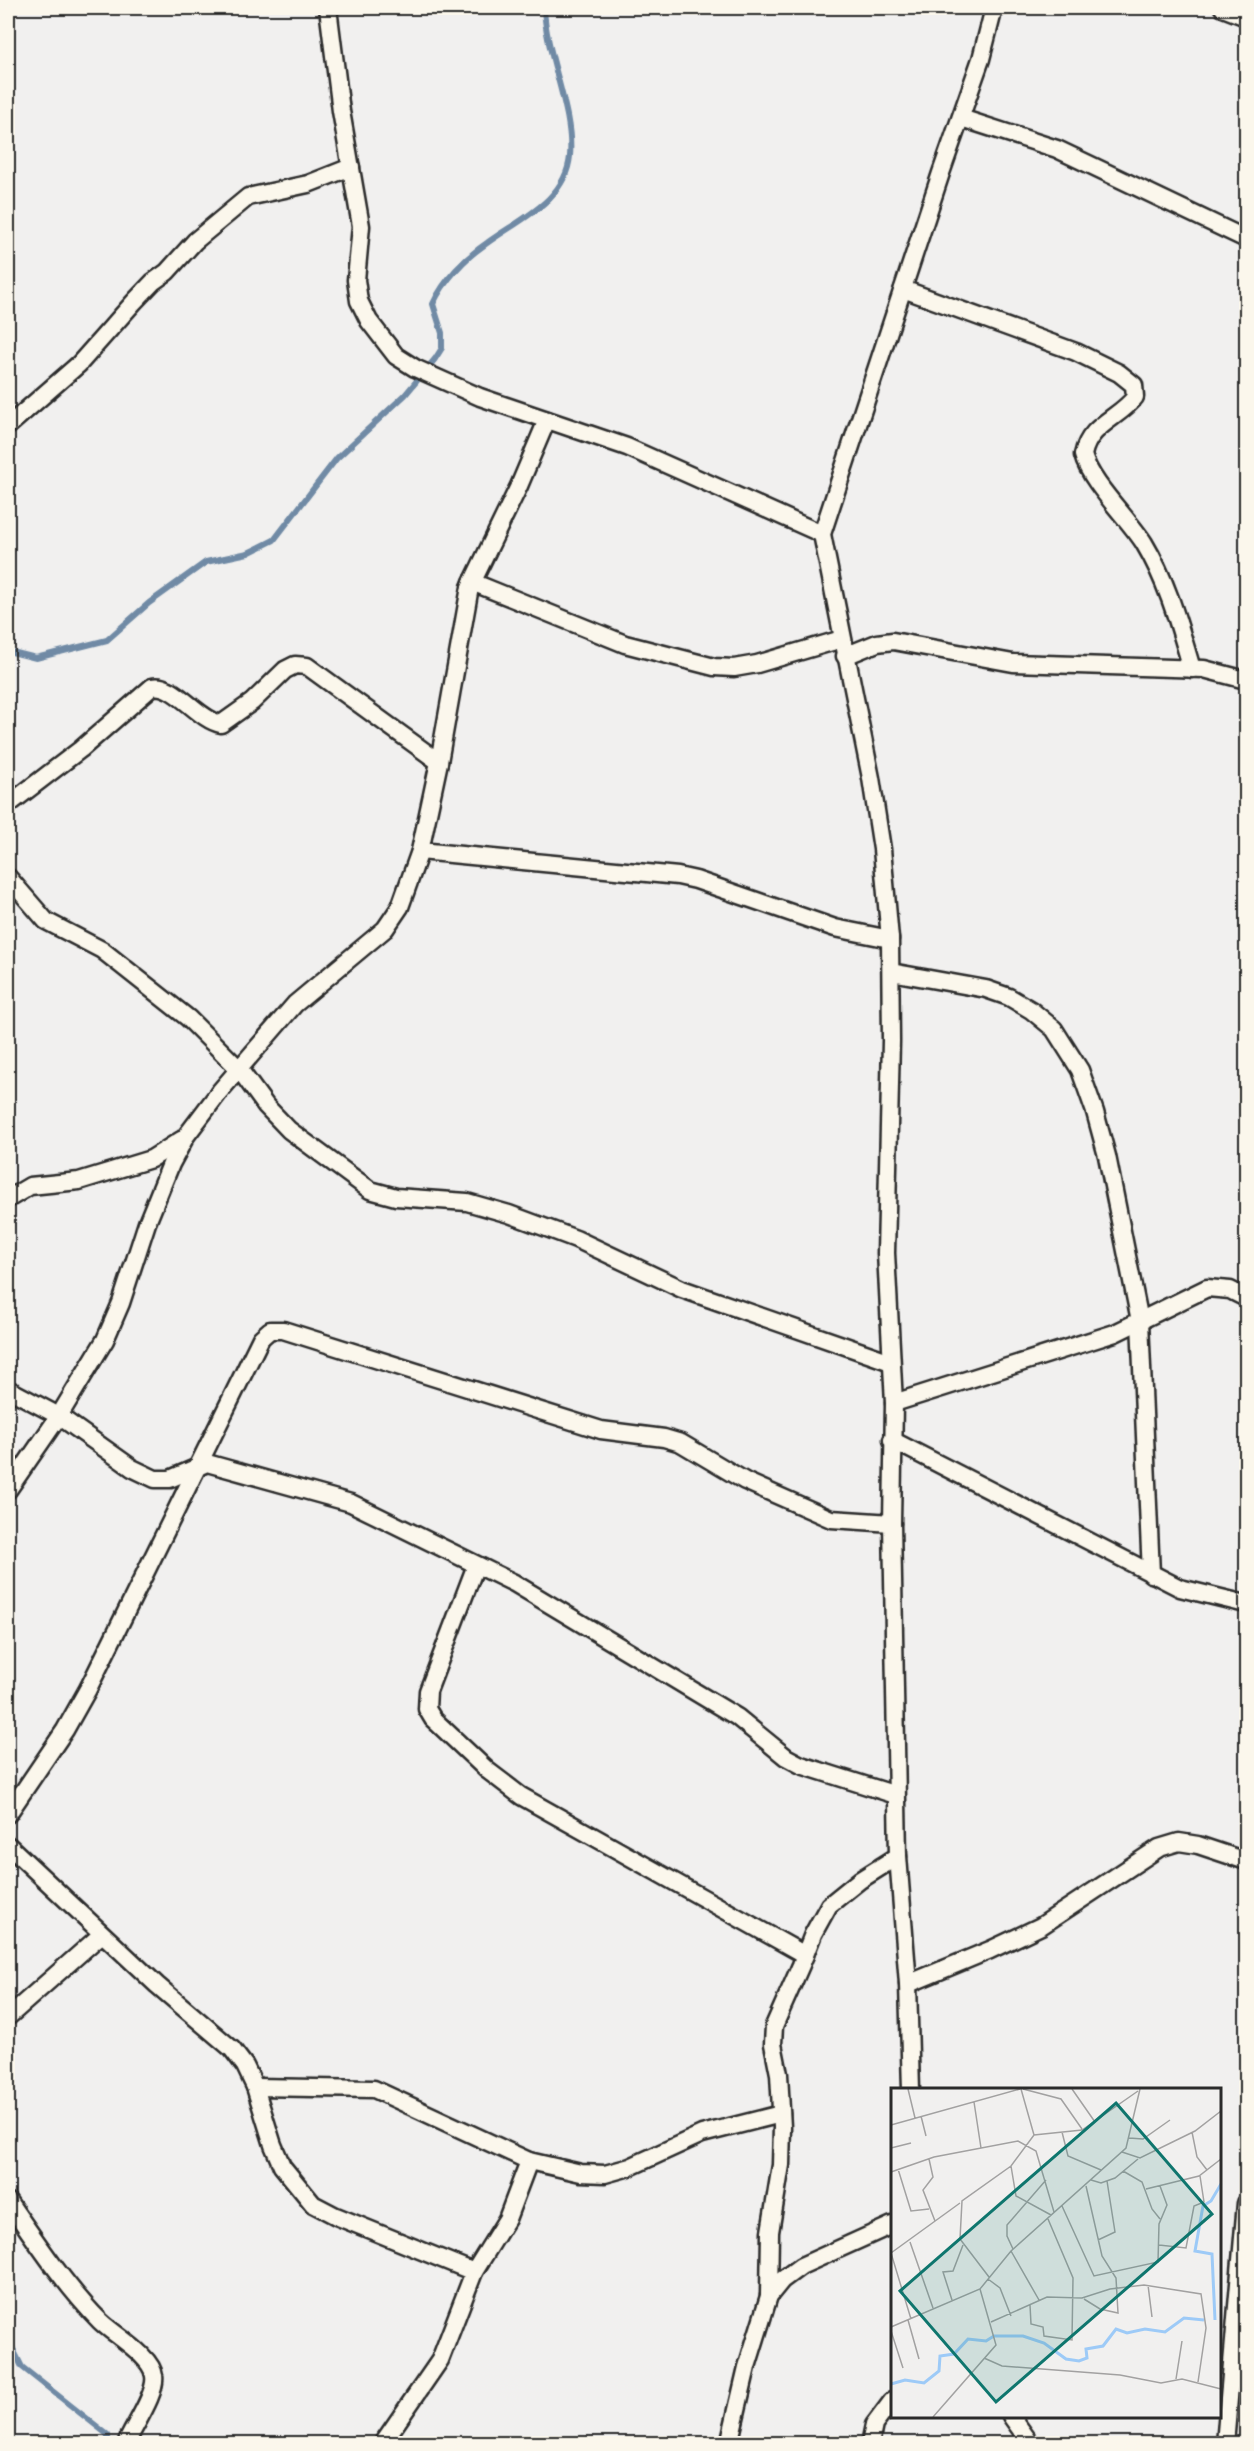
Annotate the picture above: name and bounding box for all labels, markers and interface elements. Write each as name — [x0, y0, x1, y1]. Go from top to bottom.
inset map — [891, 2088, 1221, 2418]

